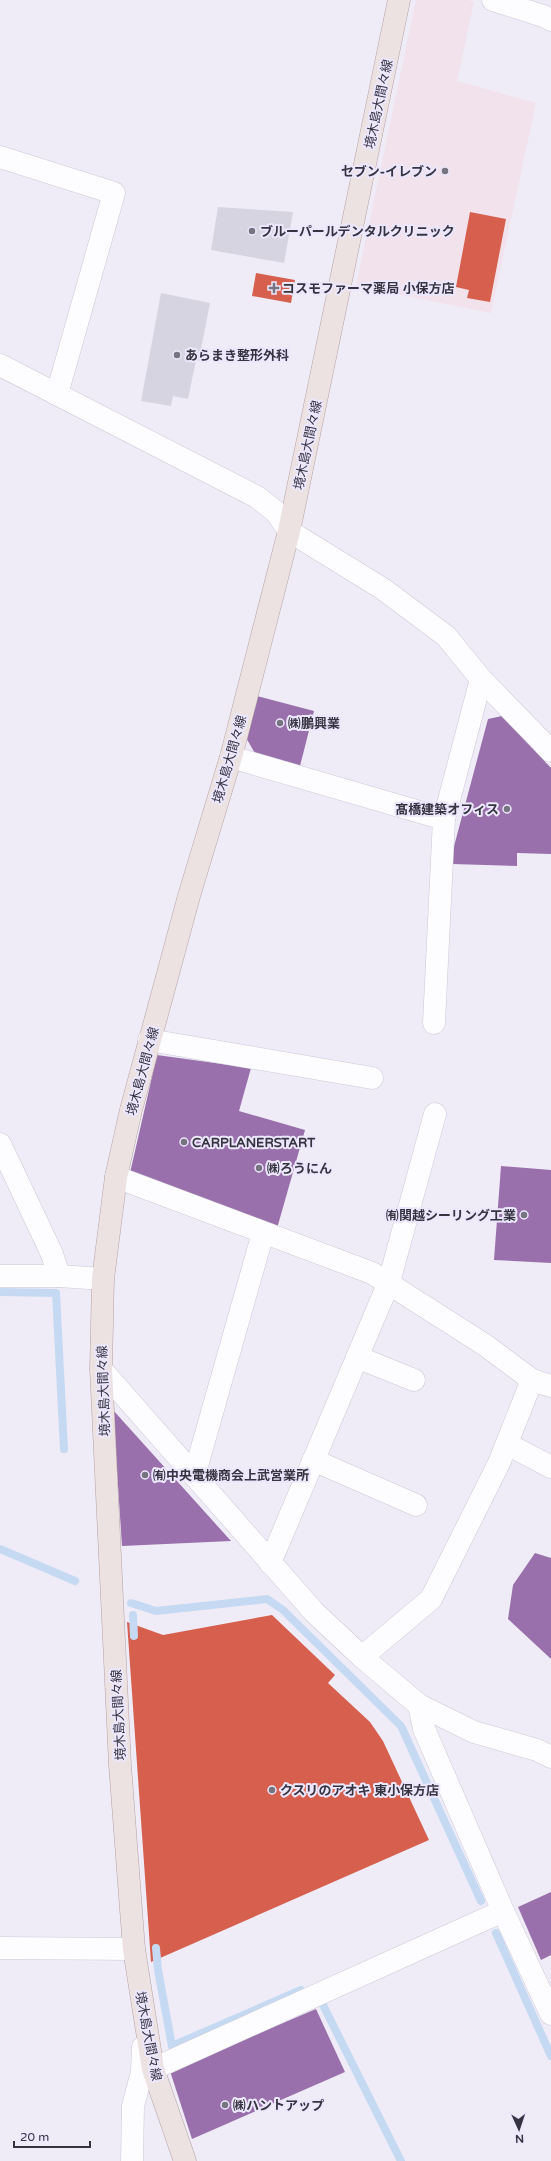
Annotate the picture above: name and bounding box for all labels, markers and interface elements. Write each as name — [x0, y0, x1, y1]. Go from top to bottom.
street label: 境木島大間々線 — [362, 58, 396, 150]
place label: セブン-イレブン — [341, 164, 437, 180]
marker: セブン-イレブン — [440, 166, 450, 176]
place label: ブルーパールデンタルクリニック — [260, 224, 455, 240]
marker: ブルーパールデンタルクリニック — [247, 226, 257, 236]
place label: コスモファーマ薬局 小保方店 — [282, 281, 454, 297]
marker: コスモファーマ薬局 小保方店 — [269, 283, 279, 293]
place label: あらまき整形外科 — [185, 348, 289, 364]
marker: あらまき整形外科 — [172, 350, 182, 360]
street label: 境木島大間々線 — [291, 399, 325, 491]
street label: 境木島大間々線 — [210, 713, 250, 805]
place label: ㈱鵬興業 — [288, 716, 340, 732]
marker: ㈱鵬興業 — [275, 718, 285, 728]
place label: 髙橋建築オフィス — [395, 802, 499, 818]
marker: 髙橋建築オフィス — [502, 804, 512, 814]
street label: 境木島大間々線 — [123, 1025, 162, 1117]
place label: CARPLANERSTART — [192, 1135, 316, 1151]
marker: CARPLANERSTART — [179, 1137, 189, 1147]
place label: ㈱ろうにん — [267, 1161, 332, 1177]
marker: ㈱ろうにん — [254, 1163, 264, 1173]
place label: ㈲関越シーリング工業 — [386, 1208, 516, 1224]
marker: ㈲関越シーリング工業 — [519, 1210, 529, 1220]
street label: 境木島大間々線 — [94, 1345, 114, 1437]
place label: ㈲中央電機商会上武営業所 — [153, 1468, 309, 1484]
marker: ㈲中央電機商会上武営業所 — [140, 1470, 150, 1480]
street label: 境木島大間々線 — [109, 1669, 129, 1761]
place label: クスリのアオキ 東小保方店 — [280, 1783, 439, 1799]
marker: クスリのアオキ 東小保方店 — [267, 1785, 277, 1795]
street label: 境木島大間々線 — [131, 1990, 165, 2082]
place label: ㈱ハントアップ — [233, 2098, 324, 2114]
marker: ㈱ハントアップ — [220, 2100, 230, 2110]
north arrow — [499, 2109, 539, 2149]
scale bar — [14, 2123, 90, 2149]
text: 20 m — [20, 2130, 49, 2144]
text: N — [515, 2132, 524, 2145]

